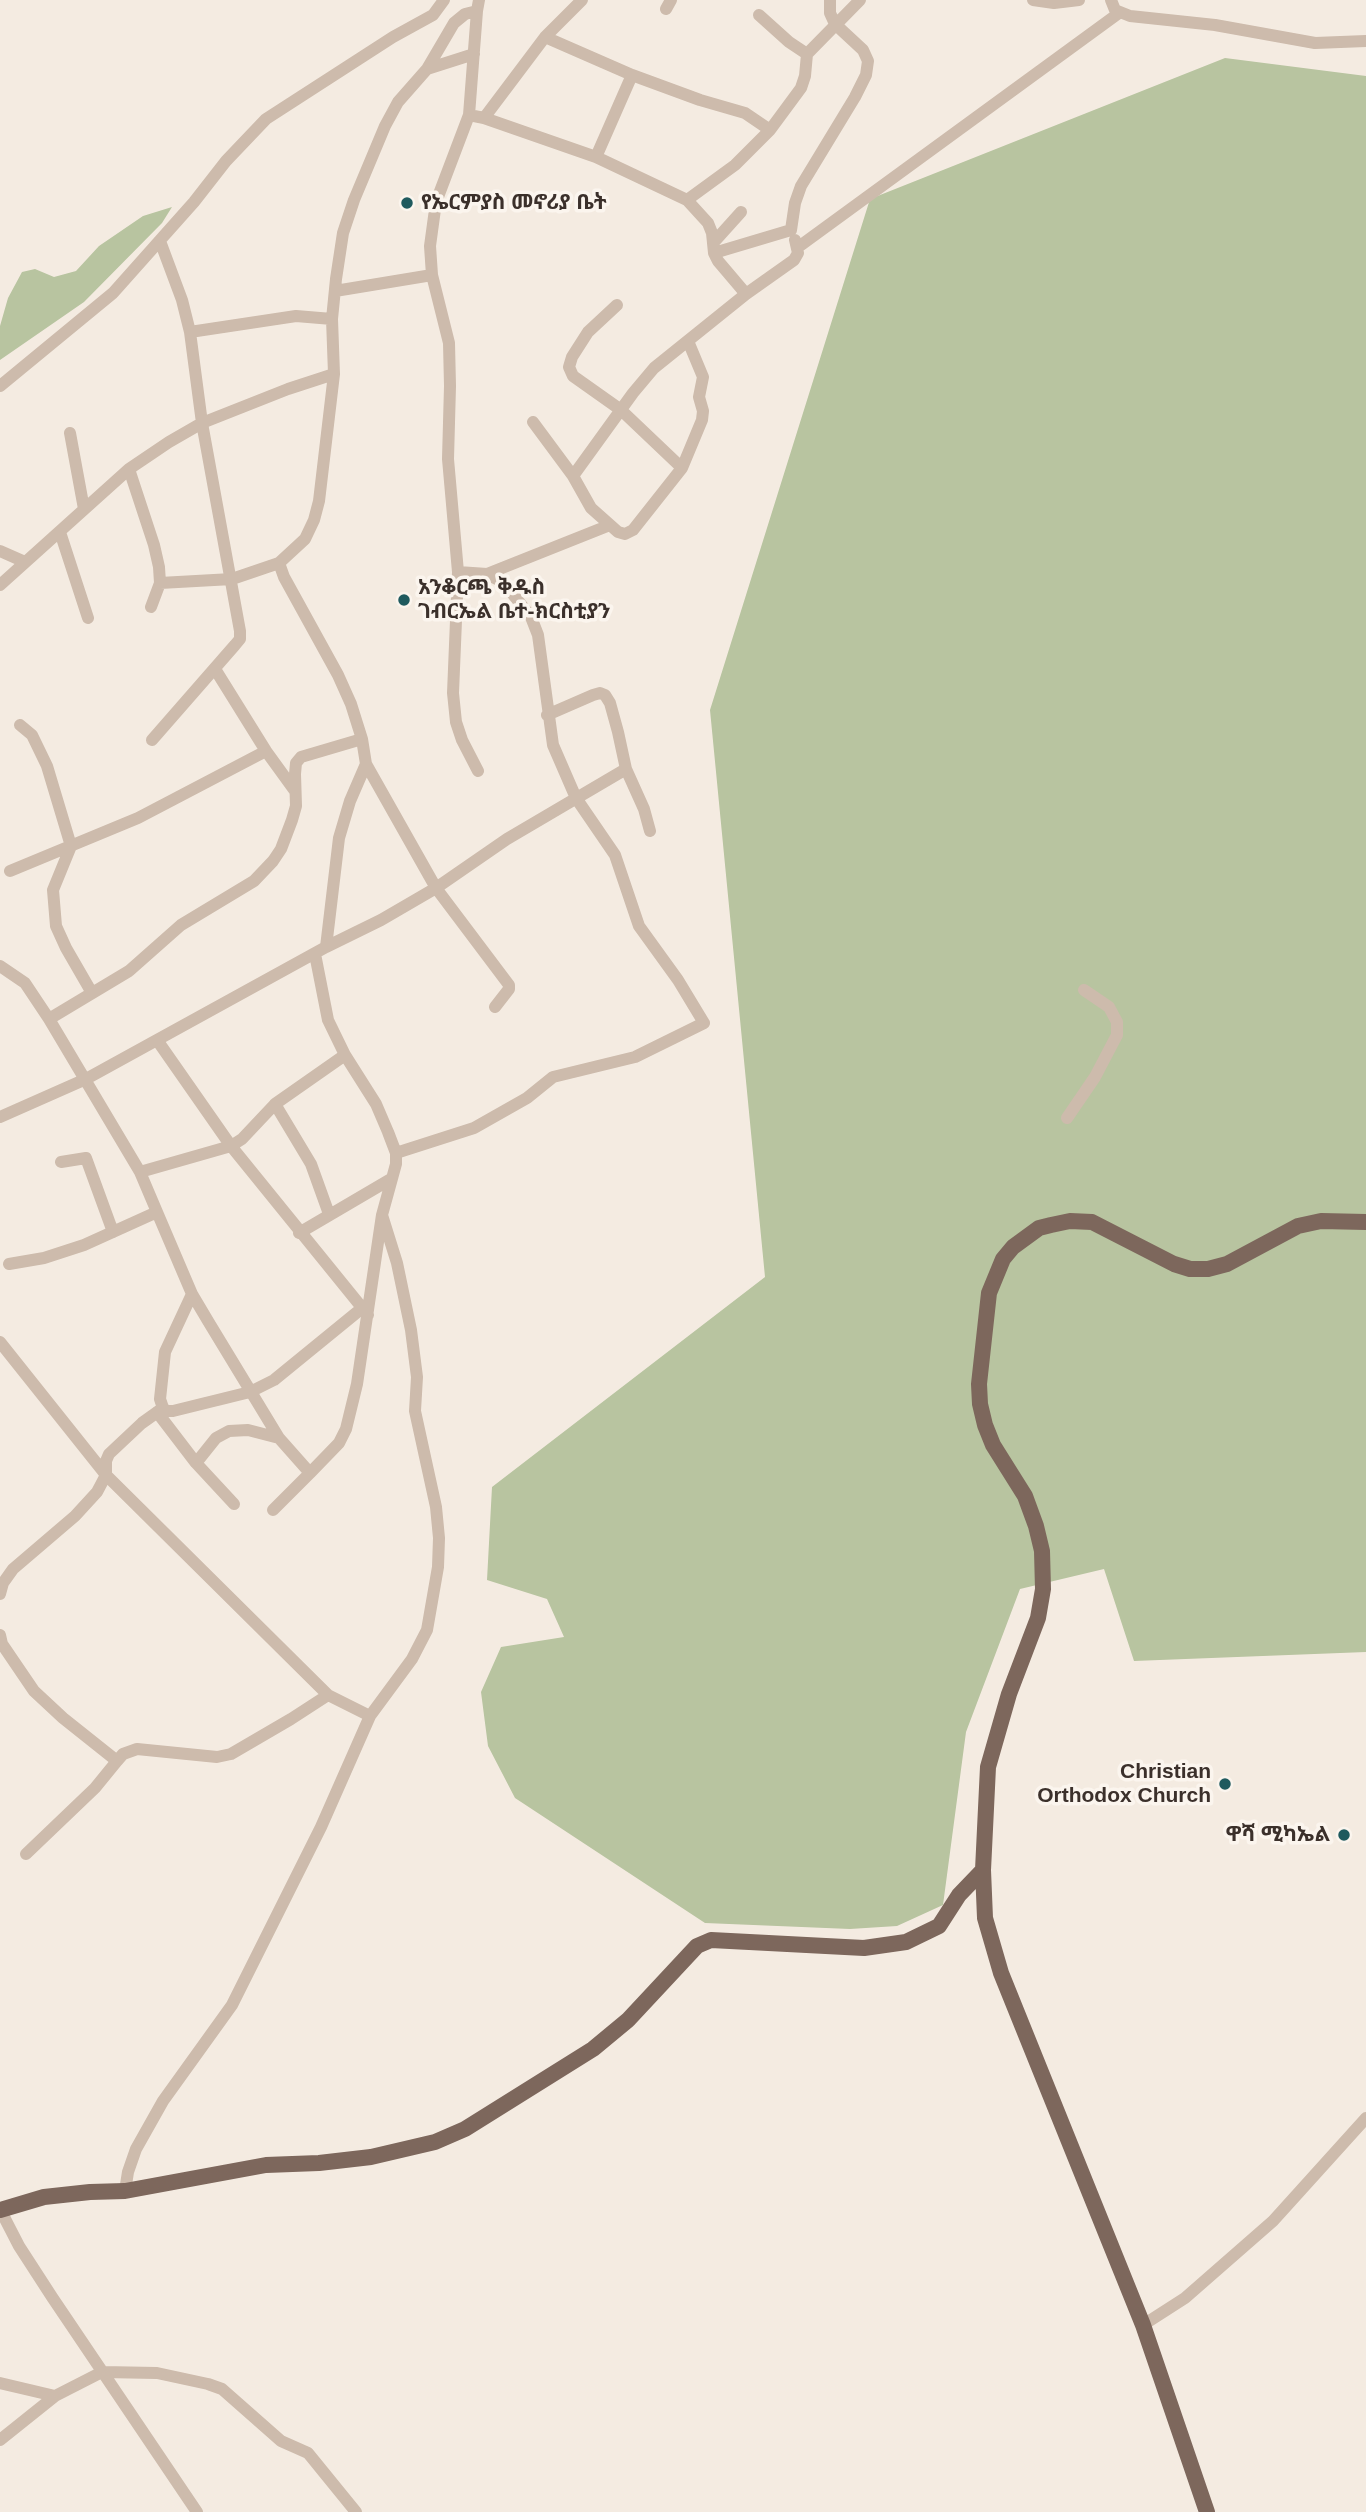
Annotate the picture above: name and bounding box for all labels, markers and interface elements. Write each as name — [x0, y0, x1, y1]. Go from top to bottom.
place label: የኤርምያስ መኖሪያ ቤት — [421, 190, 607, 216]
marker: የኤርምያስ መኖሪያ ቤት — [399, 195, 415, 211]
place label: አንቆርጫ ቅዱስ ገብርኤል ቤተ-ክርስቲያን — [418, 575, 611, 625]
marker: አንቆርጫ ቅዱስ ገብርኤል ቤተ-ክርስቲያን — [396, 592, 412, 608]
place label: Christian Orthodox Church — [1037, 1759, 1211, 1809]
marker: Christian Orthodox Church — [1217, 1776, 1233, 1792]
place label: ዋሻ ሚካኤል — [1226, 1822, 1330, 1848]
marker: ዋሻ ሚካኤል — [1336, 1827, 1352, 1843]

